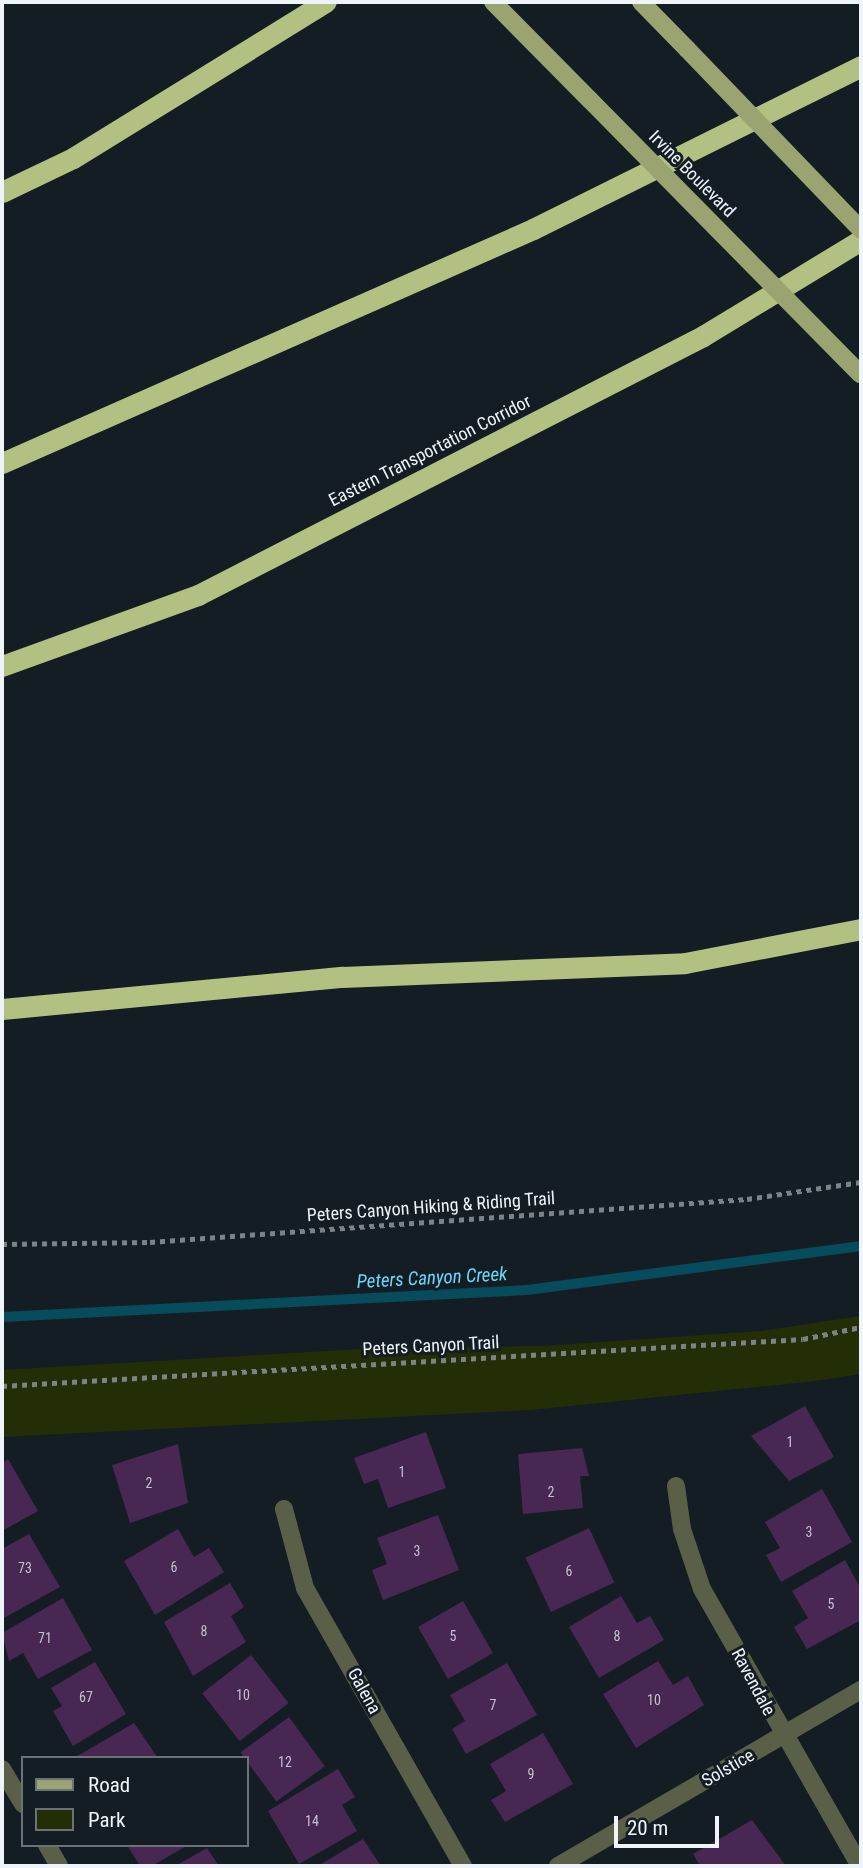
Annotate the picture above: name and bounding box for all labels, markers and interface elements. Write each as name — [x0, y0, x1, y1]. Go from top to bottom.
street label: Irvine Boulevard — [644, 126, 740, 222]
street label: Eastern Transportation Corridor — [325, 390, 535, 512]
street label: Peters Canyon Hiking & Riding Trail — [306, 1188, 556, 1226]
water label: Peters Canyon Creek — [356, 1263, 508, 1293]
street label: Peters Canyon Trail — [362, 1332, 500, 1360]
house number: 1 — [787, 1434, 793, 1450]
house number: 1 — [399, 1464, 405, 1480]
house number: 2 — [146, 1475, 152, 1491]
house number: 2 — [548, 1484, 554, 1500]
house number: 3 — [806, 1524, 812, 1540]
house number: 3 — [414, 1543, 420, 1559]
house number: 6 — [171, 1559, 177, 1575]
house number: 73 — [18, 1560, 32, 1576]
house number: 6 — [566, 1563, 572, 1579]
house number: 5 — [828, 1596, 834, 1612]
house number: 8 — [201, 1623, 207, 1639]
house number: 5 — [450, 1628, 456, 1644]
house number: 8 — [614, 1628, 620, 1644]
house number: 71 — [38, 1630, 52, 1646]
street label: Ravendale — [726, 1645, 780, 1719]
street label: Galena — [343, 1664, 385, 1718]
house number: 10 — [236, 1687, 250, 1703]
house number: 67 — [79, 1689, 93, 1705]
house number: 10 — [647, 1692, 661, 1708]
house number: 7 — [490, 1697, 496, 1713]
street label: Solstice — [698, 1744, 758, 1792]
house number: 12 — [278, 1754, 292, 1770]
legend — [21, 1756, 248, 1847]
house number: 9 — [528, 1766, 534, 1782]
text: Road — [88, 1773, 130, 1797]
scale bar — [618, 1801, 723, 1845]
text: Park — [88, 1808, 125, 1832]
house number: 14 — [305, 1813, 319, 1829]
text: 20 m — [627, 1816, 668, 1840]

